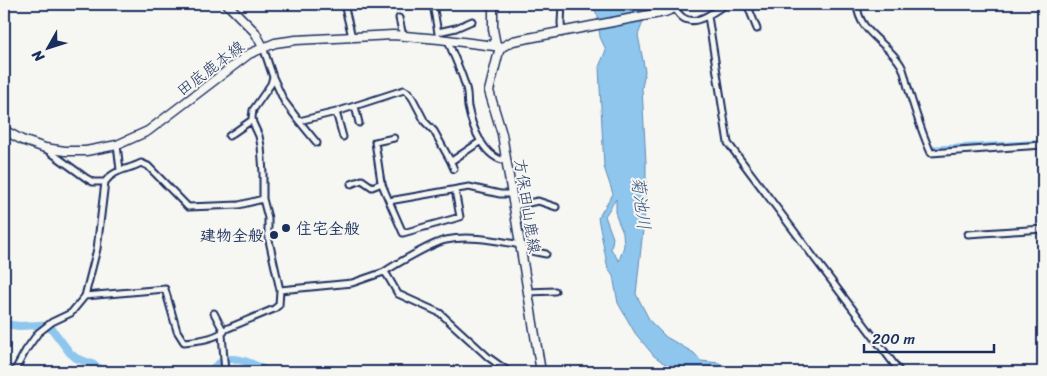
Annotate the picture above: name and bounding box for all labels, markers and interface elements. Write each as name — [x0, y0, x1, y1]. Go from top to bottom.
north arrow — [22, 22, 72, 72]
street label: 田底鹿本線 — [170, 33, 251, 104]
text: N — [25, 44, 52, 68]
street label: 方保田山鹿線 — [506, 156, 549, 256]
water label: 菊池川 — [622, 174, 660, 232]
place label: 住宅全般 — [296, 214, 360, 243]
place label: 建物全般 — [200, 221, 264, 250]
marker: 住宅全般 — [280, 222, 292, 234]
marker: 建物全般 — [268, 229, 280, 241]
scale bar — [864, 321, 994, 353]
text: 200 m — [872, 326, 916, 352]

